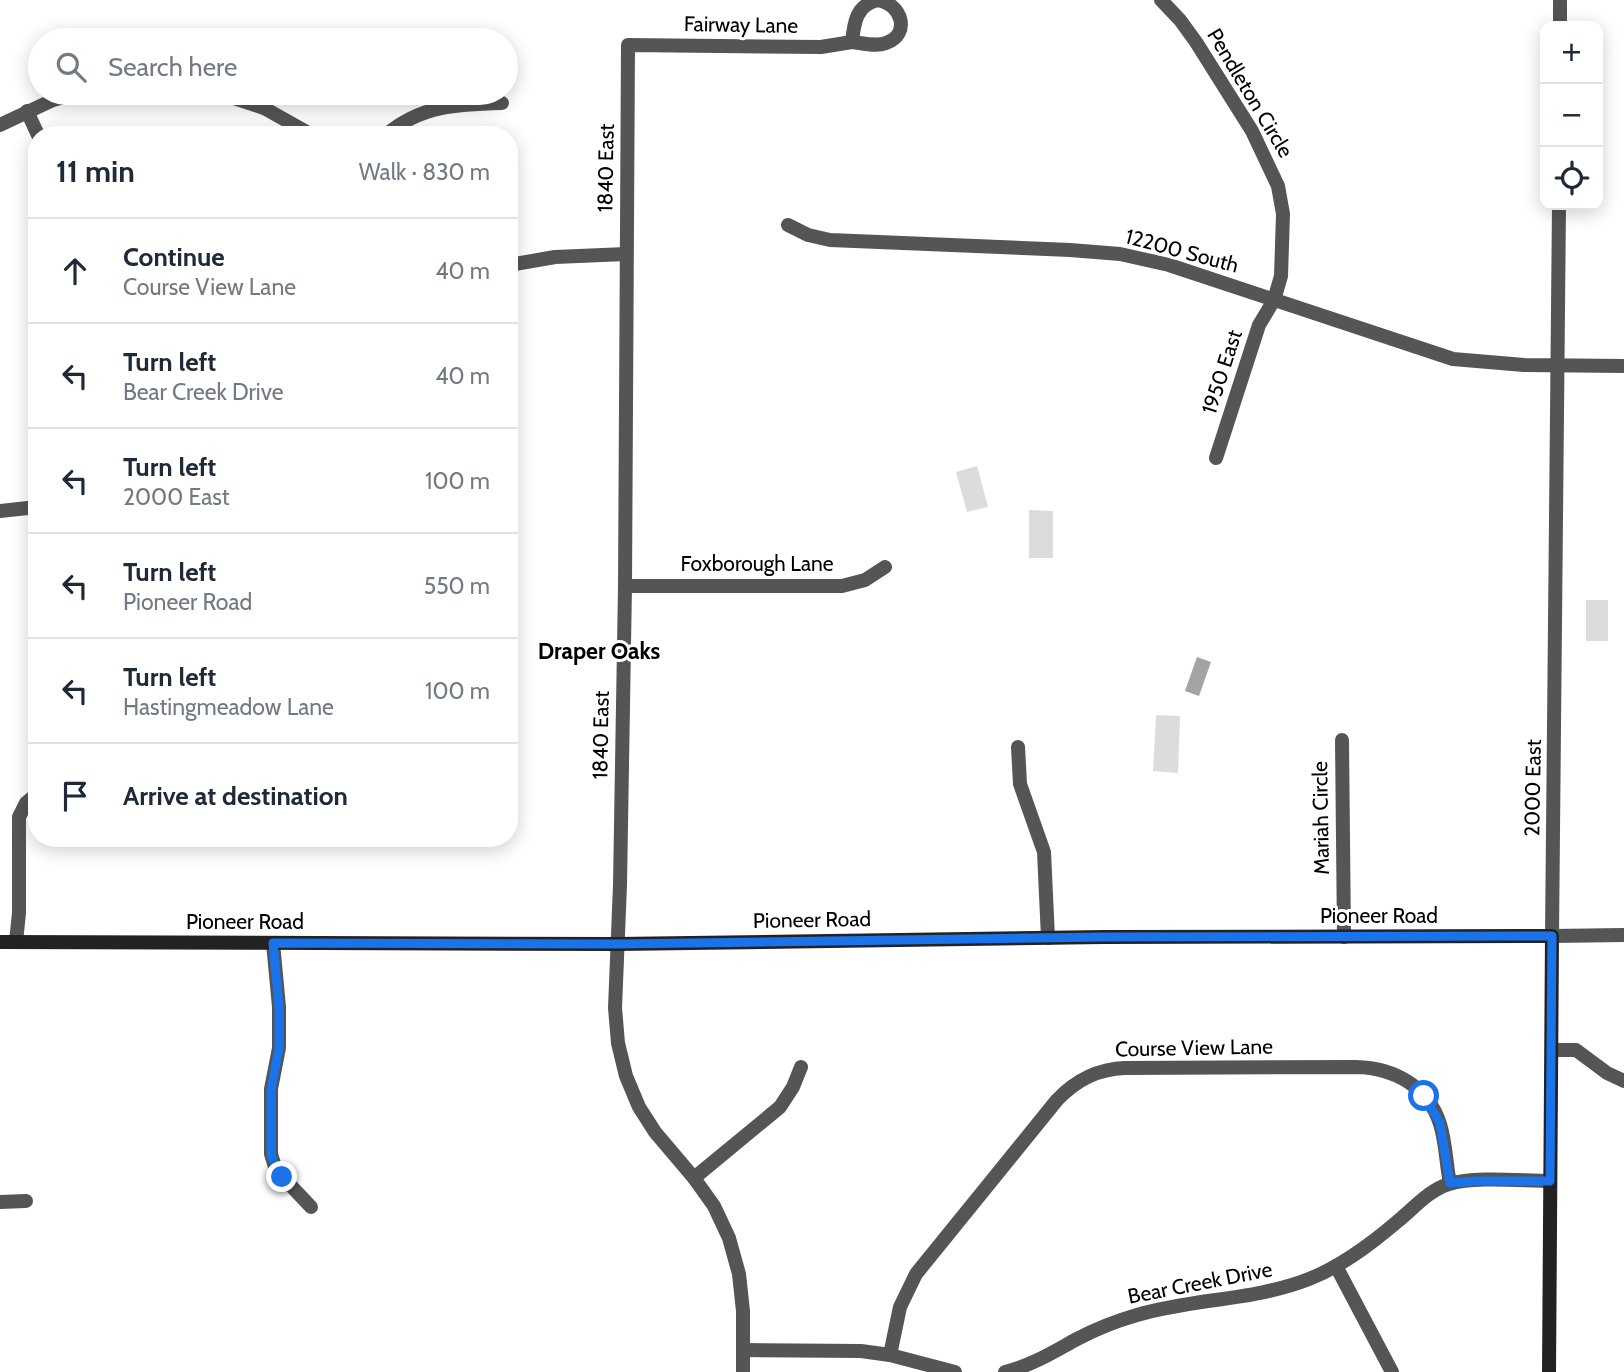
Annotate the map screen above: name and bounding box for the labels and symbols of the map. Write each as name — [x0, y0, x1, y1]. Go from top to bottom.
street label: Fairway Lane — [684, 11, 799, 38]
street label: Pendleton Circle — [1202, 24, 1299, 162]
street label: 1840 East — [592, 123, 619, 212]
street label: 12200 South — [1123, 223, 1241, 278]
street label: 1950 East — [1196, 327, 1247, 417]
street label: Foxborough Lane — [681, 551, 834, 576]
district label: Draper Oaks — [538, 637, 661, 665]
street label: 1840 East — [587, 690, 614, 779]
street label: 2000 East — [1519, 739, 1546, 837]
street label: Mariah Circle — [1307, 761, 1334, 875]
street label: Pioneer Road — [1320, 903, 1438, 928]
street label: Pioneer Road — [753, 906, 871, 933]
street label: Pioneer Road — [186, 909, 304, 934]
street label: Course View Lane — [1115, 1034, 1273, 1061]
route start — [1408, 1080, 1439, 1111]
route end — [266, 1161, 297, 1192]
street label: Bear Creek Drive — [1126, 1256, 1274, 1309]

